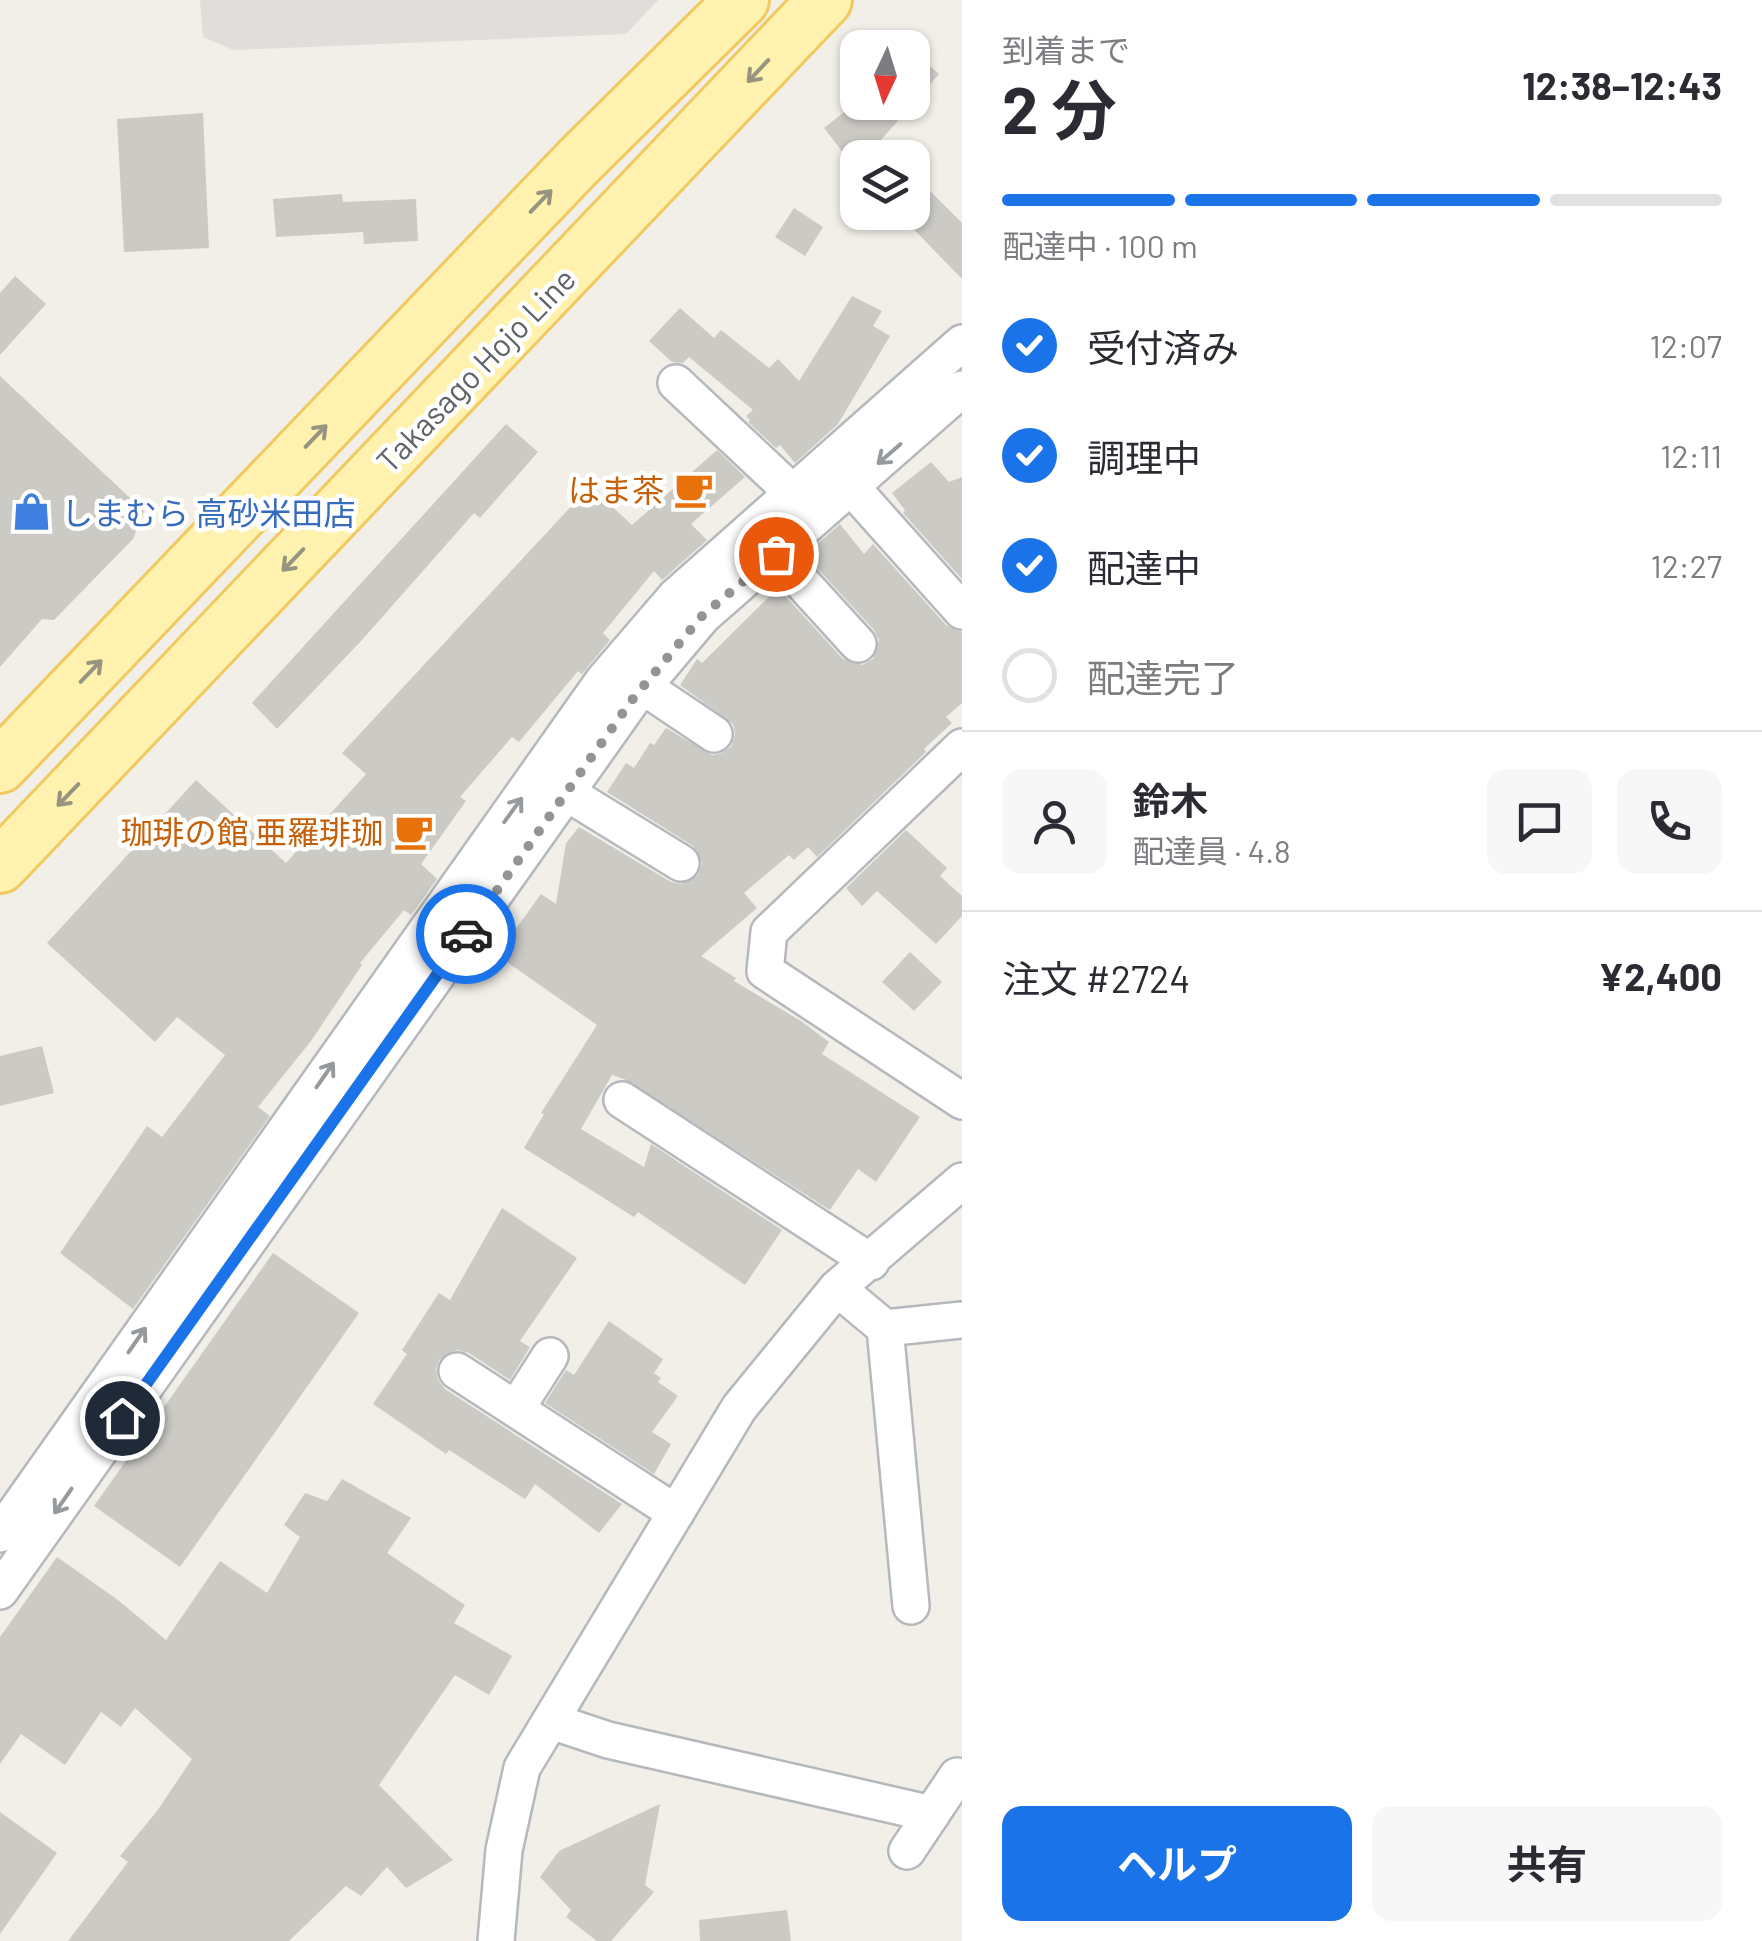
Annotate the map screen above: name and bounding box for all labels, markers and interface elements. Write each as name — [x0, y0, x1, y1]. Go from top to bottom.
north arrow — [840, 30, 930, 120]
map controls — [840, 30, 930, 230]
text: 到着まで — [1002, 30, 1130, 68]
one-way arrow — [746, 58, 770, 82]
text: 12:38–12:43 — [1522, 62, 1722, 108]
text: 2 分 — [1002, 69, 1116, 147]
button: layers — [840, 140, 930, 230]
one-way arrow — [529, 190, 553, 214]
text: 配達中 · 100 m — [1002, 226, 1198, 264]
street label: Takasago Hojo Line — [368, 259, 582, 479]
icon: check — [1002, 318, 1057, 373]
text: 受付済み — [1087, 324, 1239, 370]
text: 12:07 — [1650, 326, 1722, 364]
one-way arrow — [304, 424, 328, 448]
icon: check — [1002, 428, 1057, 483]
text: 調理中 — [1087, 434, 1201, 480]
text: 12:11 — [1660, 436, 1722, 474]
one-way arrow — [877, 442, 902, 465]
cafe icon: はま茶 — [673, 468, 715, 510]
place label: はま茶 — [568, 470, 664, 508]
shop icon: しまむら 高砂米田店 — [10, 491, 52, 533]
place label: しまむら 高砂米田店 — [61, 493, 355, 531]
pin — [734, 512, 819, 597]
icon: bag — [749, 527, 804, 582]
icon: check — [1002, 538, 1057, 593]
text: 配達中 — [1087, 544, 1201, 590]
text: 12:27 — [1651, 546, 1722, 584]
one-way arrow — [282, 547, 305, 572]
text: 配達完了 — [1087, 654, 1239, 700]
one-way arrow — [79, 659, 103, 683]
button: person — [1002, 769, 1107, 874]
button: chat — [1487, 769, 1592, 874]
button: phone — [1617, 769, 1722, 874]
text: 鈴木 — [1132, 777, 1208, 823]
one-way arrow — [57, 782, 80, 807]
one-way arrow — [502, 797, 523, 824]
cafe icon: 珈琲の館 亜羅琲珈 — [392, 810, 434, 852]
place label: 珈琲の館 亜羅琲珈 — [121, 812, 383, 850]
text: 配達員 · 4.8 — [1132, 831, 1291, 869]
courier — [416, 884, 516, 984]
icon: car — [439, 907, 494, 962]
text: ¥2,400 — [1598, 953, 1722, 999]
text: 注文 #2724 — [1002, 955, 1190, 1001]
one-way arrow — [314, 1061, 335, 1089]
one-way arrow — [126, 1326, 147, 1354]
pin — [80, 1376, 165, 1461]
icon: home — [95, 1391, 150, 1446]
one-way arrow — [53, 1487, 74, 1515]
button: ヘルプ — [1002, 1806, 1352, 1921]
button: 共有 — [1372, 1806, 1722, 1921]

